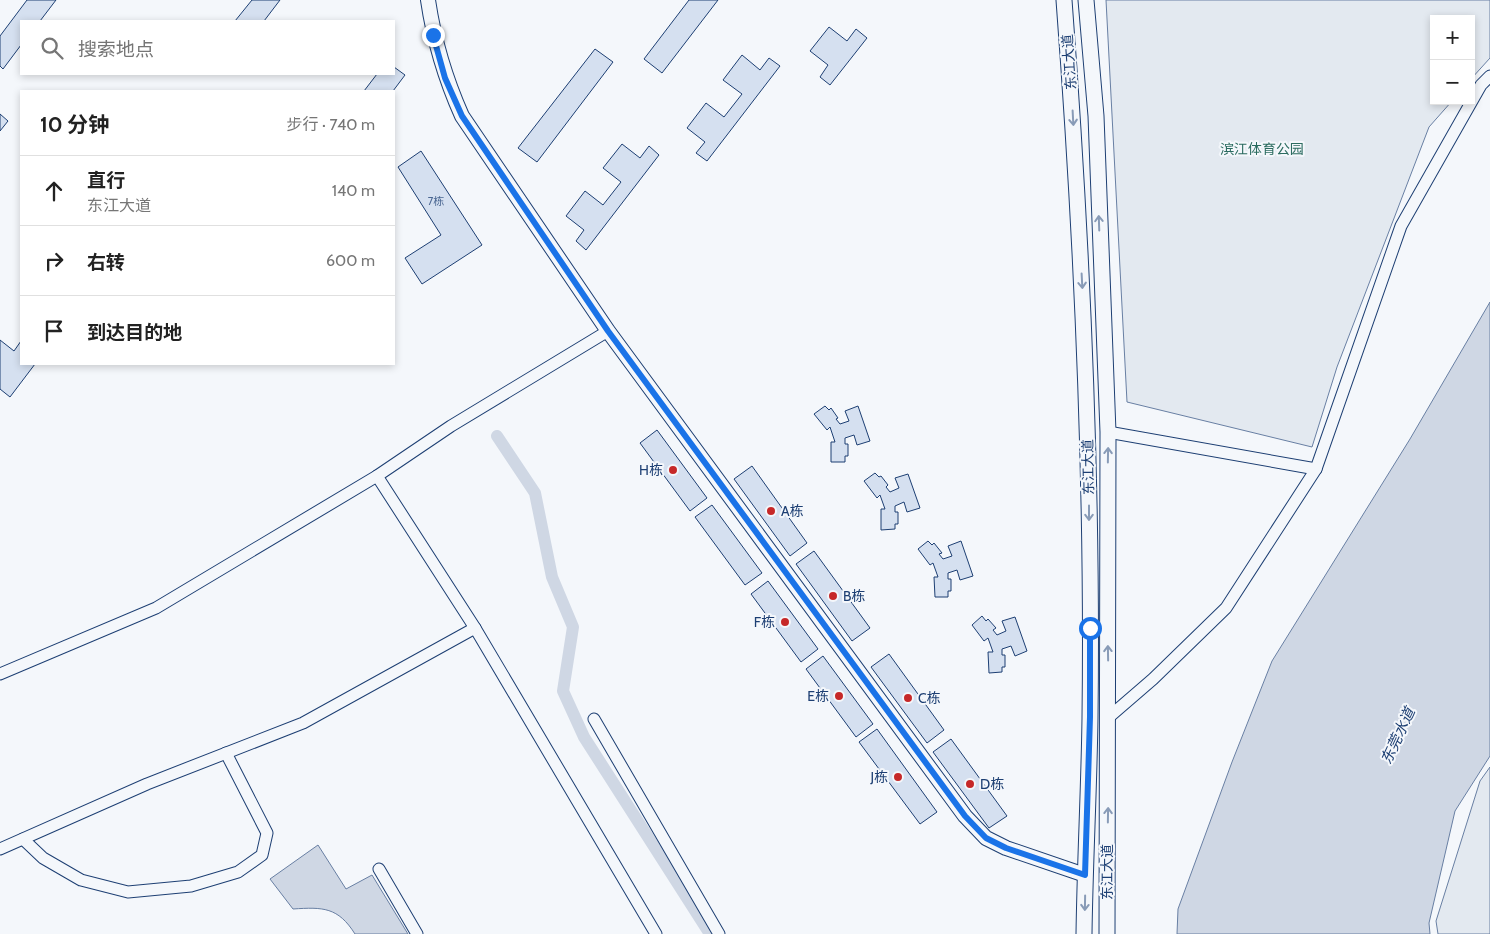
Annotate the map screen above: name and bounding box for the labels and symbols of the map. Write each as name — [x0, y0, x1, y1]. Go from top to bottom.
route end — [422, 24, 445, 47]
street label: 东江大道 — [1058, 33, 1080, 91]
one-way arrow — [1069, 110, 1078, 126]
park label: 滨江体育公园 — [1220, 140, 1304, 158]
house number: 7栋 — [428, 194, 444, 208]
one-way arrow — [1095, 215, 1104, 231]
one-way arrow — [1077, 272, 1086, 288]
street label: 东江大道 — [1079, 439, 1097, 495]
one-way arrow — [1103, 448, 1113, 464]
place label: H栋 — [639, 461, 663, 479]
marker: H栋 — [667, 464, 679, 476]
place label: A栋 — [781, 502, 804, 520]
one-way arrow — [1084, 504, 1094, 521]
marker: A栋 — [765, 505, 777, 517]
place label: B栋 — [843, 587, 865, 605]
marker: B栋 — [827, 590, 839, 602]
place label: F栋 — [754, 613, 775, 631]
marker: F栋 — [779, 616, 791, 628]
route start — [1079, 617, 1102, 640]
one-way arrow — [1104, 645, 1113, 661]
place label: E栋 — [807, 687, 829, 705]
place label: C栋 — [918, 689, 941, 707]
marker: E栋 — [833, 690, 845, 702]
marker: C栋 — [902, 692, 914, 704]
water label: 东莞水道 — [1377, 703, 1420, 767]
place label: J栋 — [869, 768, 888, 786]
marker: J栋 — [892, 771, 904, 783]
place label: D栋 — [980, 775, 1004, 793]
marker: D栋 — [964, 778, 976, 790]
one-way arrow — [1103, 808, 1113, 824]
street label: 东江大道 — [1098, 844, 1116, 900]
one-way arrow — [1080, 894, 1090, 911]

